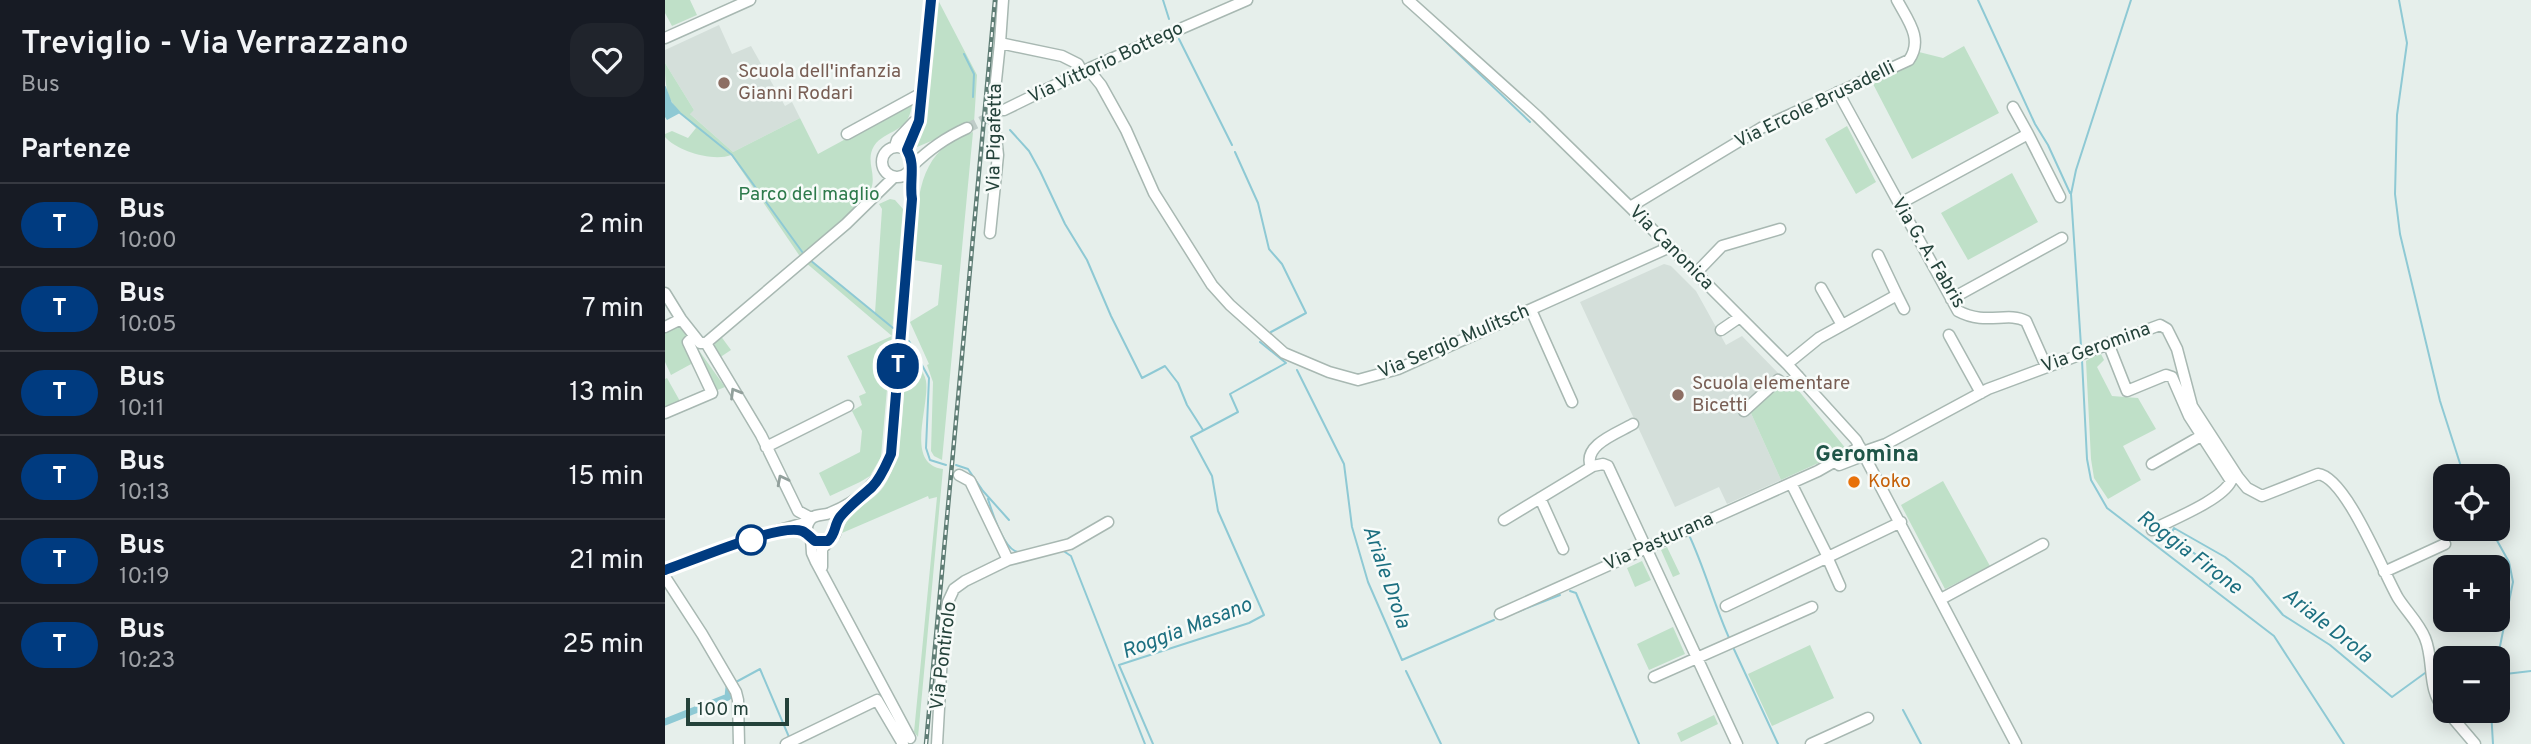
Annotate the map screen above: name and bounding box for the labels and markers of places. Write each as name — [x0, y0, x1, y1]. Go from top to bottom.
place label: Scuola dell'infanzia Gianni Rodari — [738, 60, 901, 106]
marker: Scuola dell'infanzia Gianni Rodari — [716, 75, 732, 91]
place label: Scuola elementare Bicetti — [1692, 372, 1850, 418]
marker: Scuola elementare Bicetti — [1670, 387, 1686, 403]
place label: Koko — [1868, 470, 1911, 494]
marker: Koko — [1846, 474, 1862, 490]
unlabelled marker — [736, 525, 766, 555]

